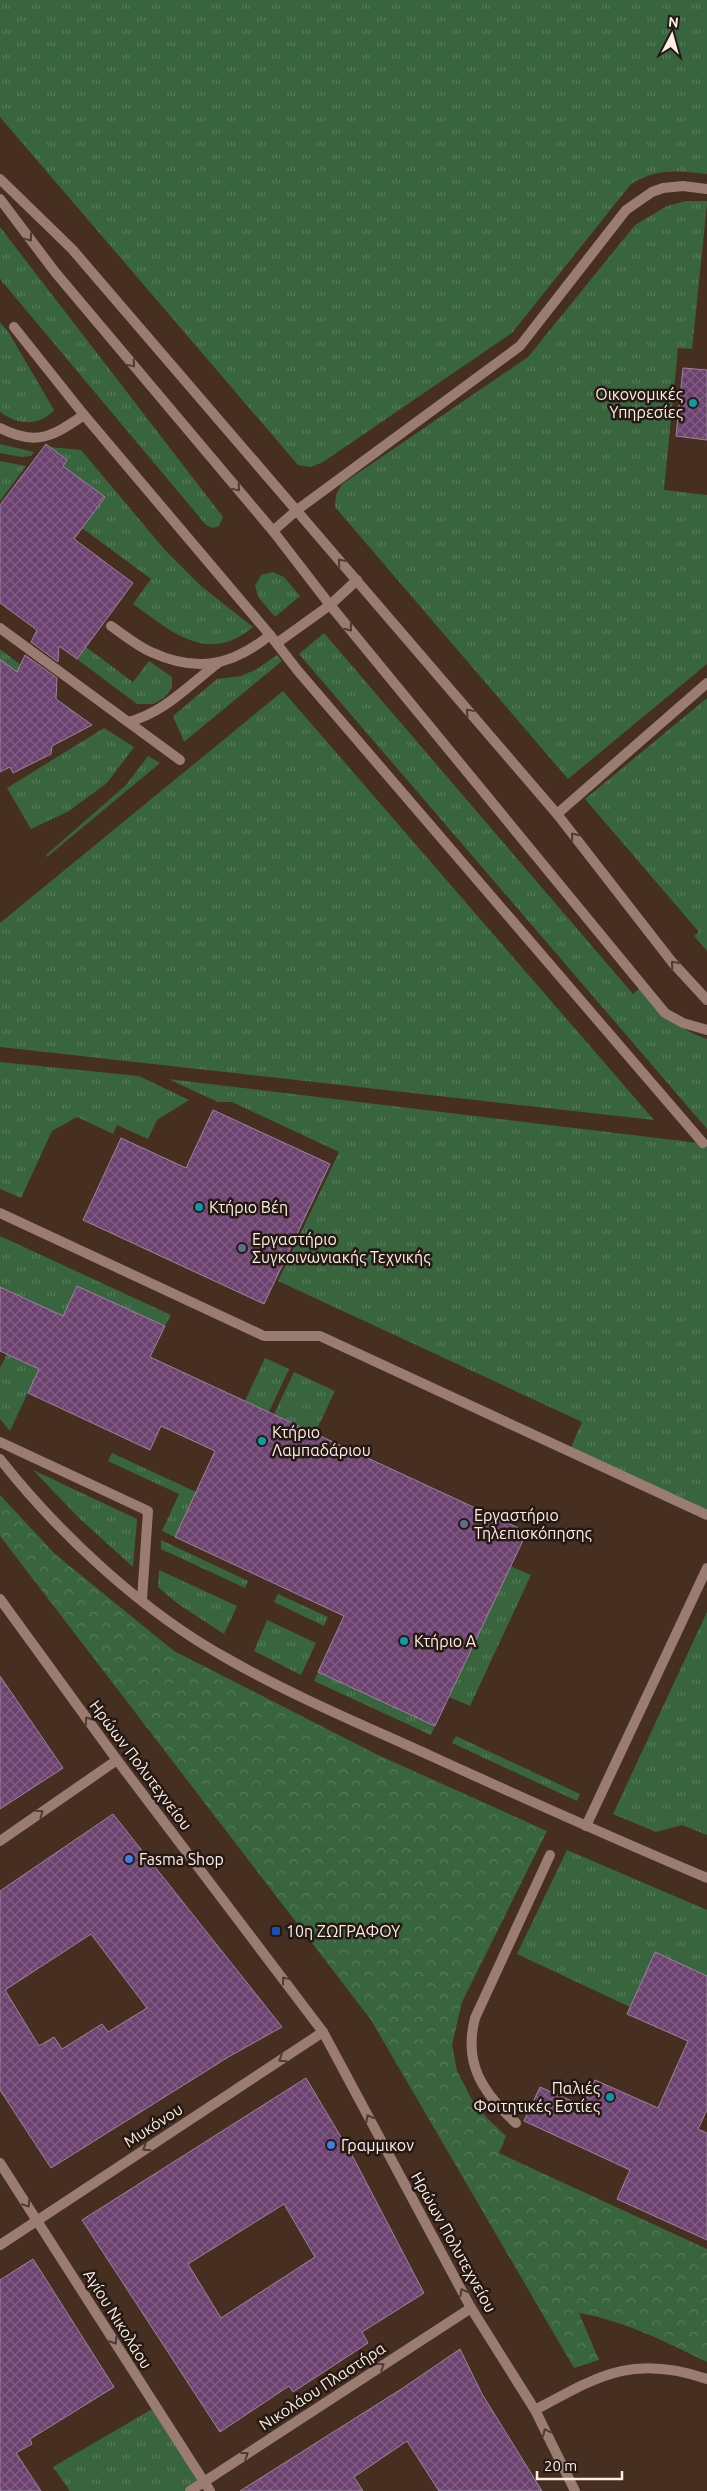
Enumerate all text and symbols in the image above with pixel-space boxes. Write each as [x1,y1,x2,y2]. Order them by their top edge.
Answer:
north arrow [647,10,697,60]
text: N [667,14,679,31]
one-way arrow [23,232,32,242]
one-way arrow [126,358,135,367]
place label: Οικονομικές Υπηρεσίες [595,385,683,422]
marker: Οικονομικές Υπηρεσίες [687,397,699,409]
one-way arrow [231,482,239,491]
one-way arrow [338,558,347,567]
one-way arrow [344,622,352,631]
one-way arrow [466,708,475,717]
one-way arrow [571,832,580,842]
one-way arrow [671,961,680,970]
place label: Κτήριο Βέη [209,1198,288,1216]
marker: Κτήριο Βέη [193,1201,205,1213]
place label: Εργαστήριο Συγκοινωνιακής Τεχνικής [252,1230,431,1267]
marker: Εργαστήριο Συγκοινωνιακής Τεχνικής [236,1242,248,1254]
place label: Κτήριο Λαμπαδάριου [272,1423,371,1459]
marker: Κτήριο Λαμπαδάριου [256,1435,268,1447]
place label: Εργαστήριο Τηλεπισκόπησης [474,1506,592,1543]
marker: Εργαστήριο Τηλεπισκόπησης [458,1518,470,1530]
place label: Κτήριο Α [414,1632,477,1650]
marker: Κτήριο Α [398,1635,410,1647]
street label: Ηρώων Πολυτεχνείου [86,1697,196,1833]
one-way arrow [85,1717,94,1726]
one-way arrow [34,1810,44,1819]
place label: Fasma Shop [139,1850,224,1868]
marker: Fasma Shop [123,1853,135,1865]
place label: 10η ΖΩΓΡΑΦΟΥ [286,1922,401,1940]
marker: 10η ΖΩΓΡΑΦΟΥ [270,1925,282,1937]
one-way arrow [282,1977,290,1986]
one-way arrow [278,2052,287,2062]
place label: Παλιές Φοιτητικές Εστίες [473,2079,600,2116]
marker: Παλιές Φοιτητικές Εστίες [604,2091,616,2103]
street label: Μυκόνου [120,2099,186,2151]
one-way arrow [365,2114,375,2123]
place label: Γραμμικον [341,2136,414,2154]
marker: Γραμμικον [325,2139,337,2151]
one-way arrow [142,2141,151,2151]
street label: Ηρώων Πολυτεχνείου [408,2169,500,2315]
one-way arrow [20,2199,30,2208]
street label: Αγίου Νικολάου [80,2266,156,2372]
one-way arrow [459,2288,469,2297]
one-way arrow [108,2335,117,2344]
street label: Νικολάου Πλαστήρα [255,2338,389,2434]
one-way arrow [375,2363,384,2372]
one-way arrow [542,2428,552,2437]
scale bar [537,2448,622,2480]
one-way arrow [239,2452,248,2461]
text: 20 m [544,2457,577,2474]

